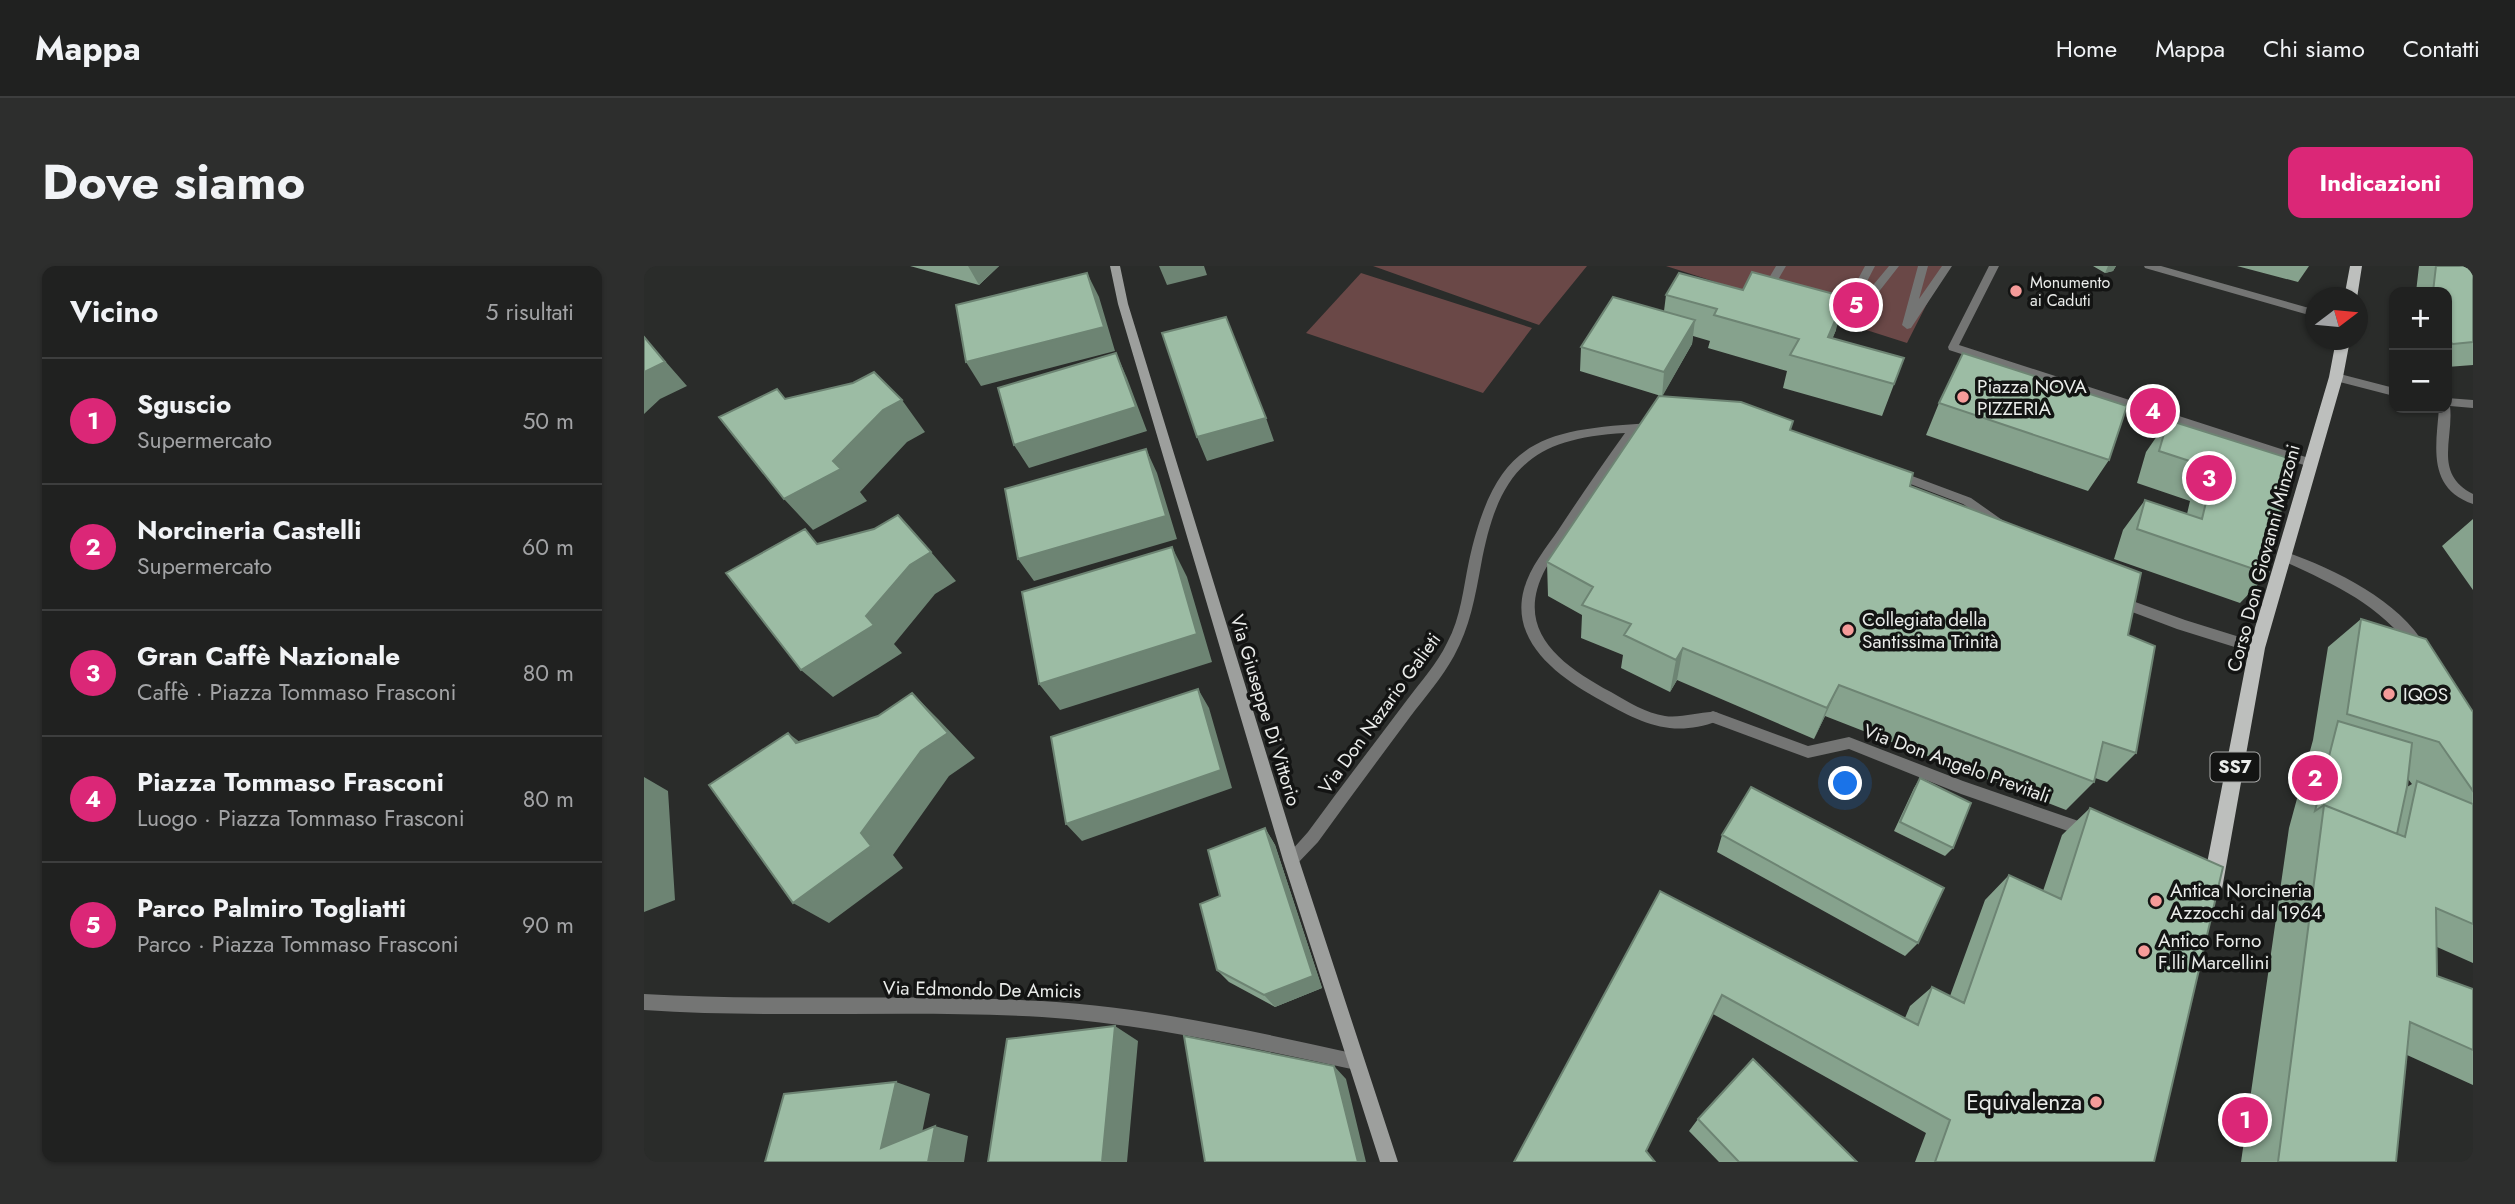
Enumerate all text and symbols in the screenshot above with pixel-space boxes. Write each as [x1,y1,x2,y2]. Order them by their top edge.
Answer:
text: Mappa [35,25,141,72]
text: Home [2056,31,2117,66]
text: Mappa [2155,31,2225,66]
text: Chi siamo [2263,31,2365,66]
text: Contatti [2403,31,2480,66]
text: Dove siamo [42,147,305,217]
button: Indicazioni [2288,147,2473,218]
place label: Monumento ai Caduti [2030,271,2110,312]
pin: 5 [1833,279,1879,331]
marker: Monumento ai Caduti [2008,283,2024,299]
north arrow [2305,287,2368,350]
map controls [2389,287,2452,413]
button: + [2389,287,2452,350]
text: Vicino [70,290,158,333]
text: 5 risultati [486,295,574,329]
button: − [2389,350,2452,413]
place label: Piazza NOVA PIZZERIA [1977,373,2087,422]
text: Sguscio [137,385,231,423]
pin: 4 [2130,385,2176,437]
marker: Piazza NOVA PIZZERIA [1955,389,1971,405]
text: 1 [87,404,99,438]
text: 50 m [522,404,574,438]
text: Supermercato [137,423,272,457]
street label: Corso Don Giovanni Minzoni [2220,441,2307,675]
pin: 3 [2186,452,2232,504]
text: Norcineria Castelli [137,511,361,549]
text: 2 [85,530,101,564]
text: 60 m [522,530,574,564]
text: Supermercato [137,549,272,583]
place label: Collegiata della Santissima Trinità [1862,606,1998,655]
street label: Via Giuseppe Di Vittorio [1224,611,1308,809]
marker: Collegiata della Santissima Trinità [1840,622,1856,638]
street label: Via Don Nazario Galieti [1312,627,1447,799]
text: Gran Caffè Nazionale [137,637,400,675]
text: 3 [86,656,100,690]
text: 80 m [523,656,574,690]
text: Caffè · Piazza Tommaso Frasconi [137,675,456,709]
place label: IQOS [2403,681,2448,708]
marker: IQOS [2381,686,2397,702]
street label: Via Don Angelo Previtali [1860,717,2054,810]
road number: SS7 [2210,752,2260,782]
pin: 2 [2292,752,2338,804]
text: Piazza Tommaso Frasconi [137,763,444,801]
your location [1828,766,1862,800]
text: 4 [85,782,101,816]
text: 80 m [523,782,574,816]
text: Luogo · Piazza Tommaso Frasconi [137,801,465,835]
place label: Antica Norcineria Azzocchi dal 1964 [2170,877,2322,926]
text: Parco Palmiro Togliatti [137,889,406,927]
marker: Antica Norcineria Azzocchi dal 1964 [2148,893,2164,909]
text: 5 [86,908,100,942]
text: 90 m [522,908,574,942]
text: Parco · Piazza Tommaso Frasconi [137,927,459,961]
place label: Antico Forno F.lli Marcellini [2158,927,2269,976]
marker: Antico Forno F.lli Marcellini [2136,943,2152,959]
street label: Via Edmondo De Amicis [883,974,1082,1005]
place label: Equivalenza [1966,1085,2082,1119]
marker: Equivalenza [2088,1094,2104,1110]
pin: 1 [2222,1094,2268,1146]

